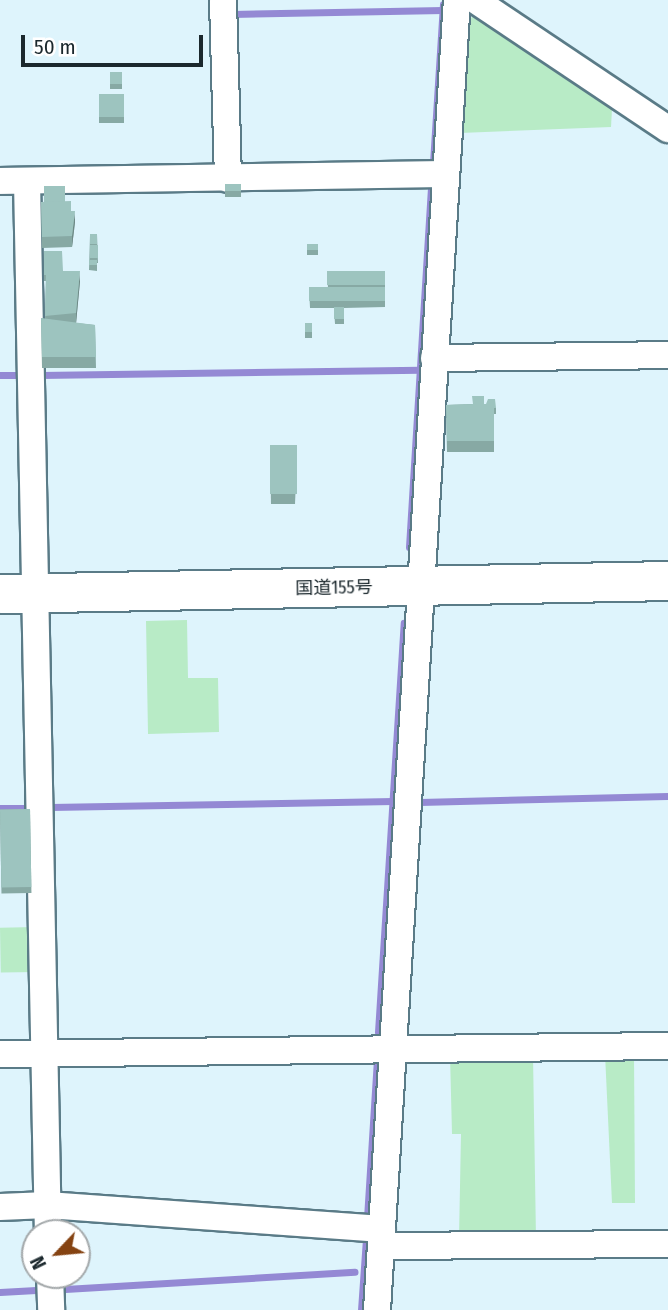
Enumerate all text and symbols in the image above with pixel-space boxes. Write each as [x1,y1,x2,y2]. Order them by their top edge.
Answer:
scale bar [24,21,206,65]
text: 50 m [34,34,76,60]
street label: 国道155号 [295,577,373,599]
north arrow [21,1219,91,1289]
text: N [26,1252,51,1273]

